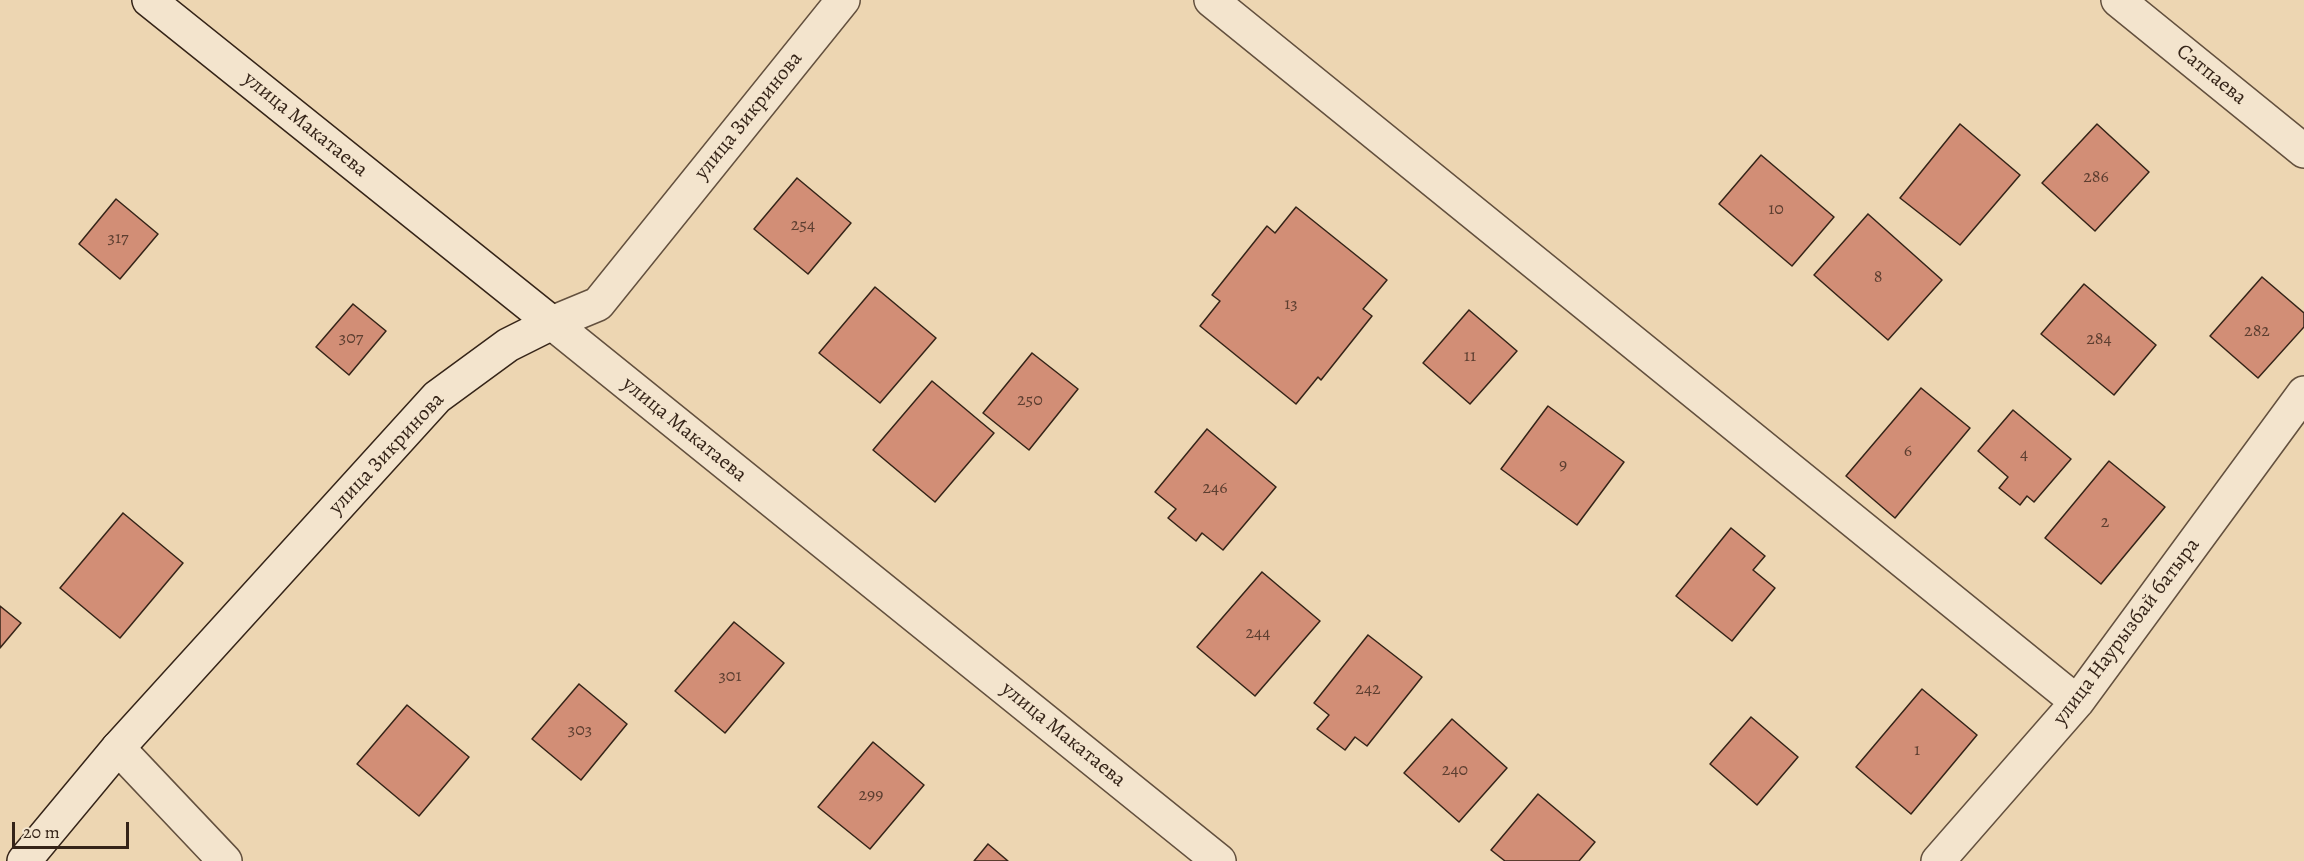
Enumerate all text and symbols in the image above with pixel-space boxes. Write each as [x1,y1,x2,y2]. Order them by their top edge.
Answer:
street label: Сатпаева [2171,39,2251,111]
street label: улица Зикринова [690,47,808,185]
street label: улица Макатаева [237,67,373,183]
house number: 286 [2083,167,2109,189]
house number: 10 [1768,199,1784,221]
house number: 254 [791,215,815,237]
house number: 317 [107,228,129,250]
house number: 8 [1874,267,1882,289]
house number: 13 [1284,294,1298,316]
house number: 282 [2244,321,2270,343]
house number: 307 [339,328,363,350]
house number: 284 [2086,329,2112,351]
house number: 11 [1464,346,1476,368]
street label: улица Макатаева [616,372,752,488]
street label: улица Зикринова [324,388,450,520]
house number: 250 [1017,390,1043,412]
house number: 6 [1904,441,1912,463]
house number: 4 [2020,444,2028,466]
house number: 9 [1559,455,1567,477]
house number: 246 [1202,478,1228,500]
house number: 2 [2101,512,2109,534]
street label: улица Наурызбай батыра [2048,533,2206,731]
house number: 244 [1246,623,1270,645]
house number: 301 [718,666,742,688]
street label: улица Макатаева [995,677,1131,793]
house number: 242 [1355,679,1381,701]
house number: 303 [568,720,592,742]
house number: 1 [1914,740,1920,762]
house number: 240 [1442,760,1468,782]
house number: 299 [859,785,883,807]
scale bar [15,810,132,848]
text: 20 m [23,820,60,844]

